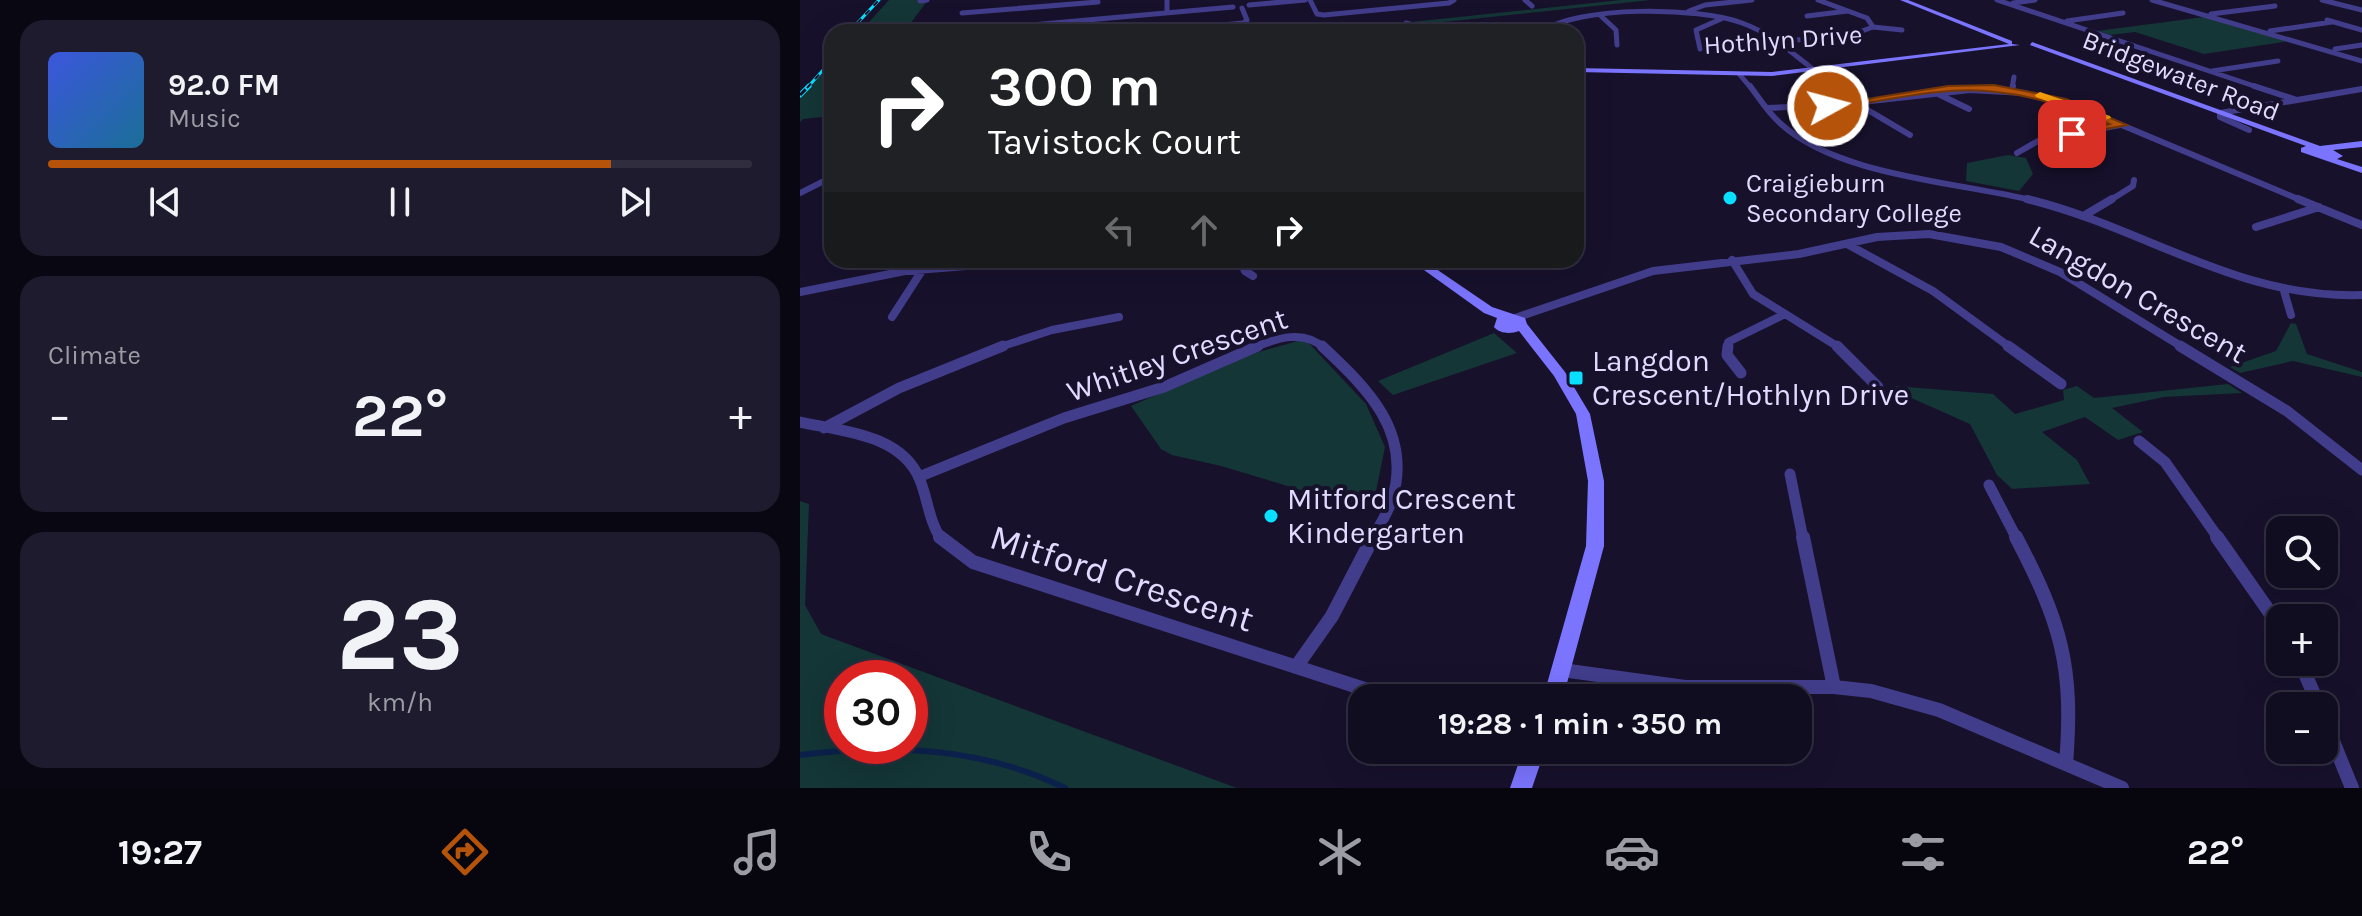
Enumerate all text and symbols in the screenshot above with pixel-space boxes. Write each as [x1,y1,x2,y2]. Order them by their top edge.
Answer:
street label: Hothlyn Drive [1703,19,1863,61]
street label: Bridgewater Road [2078,24,2284,128]
text: 300 m [988,54,1161,119]
icon: right [856,56,960,160]
position arrow [1786,64,1870,148]
text: 92.0 FM [168,67,280,103]
pin [2038,100,2106,168]
text: Music [168,103,241,134]
icon: arrive [2050,112,2094,156]
text: Tavistock Court [988,121,1241,163]
place label: Craigieburn Secondary College [1746,168,1962,229]
icon: previous [143,180,187,224]
icon: pause [378,180,422,224]
icon: next [613,180,657,224]
marker: Craigieburn Secondary College [1721,189,1739,207]
icon: left [1098,208,1142,252]
icon: ahead [1182,208,1226,252]
icon: right [1266,208,1310,252]
street label: Langdon Crescent [2023,217,2253,371]
street label: Whitley Crescent [1062,300,1292,410]
text: Climate [48,340,141,371]
place label: Langdon Crescent/Hothlyn Drive [1592,343,1909,413]
marker: Langdon Crescent/Hothlyn Drive [1567,369,1585,387]
text: 22° [352,381,448,451]
text: − [48,390,71,441]
text: + [729,390,752,441]
place label: Mitford Crescent Kindergarten [1287,481,1516,551]
marker: Mitford Crescent Kindergarten [1262,507,1280,525]
street label: Mitford Crescent [985,516,1259,640]
map controls [2266,516,2338,764]
button: search [2266,516,2338,588]
text: 23 [336,574,464,695]
button: + [2266,604,2338,676]
speed limit sign: 30 [824,660,928,764]
text: km/h [367,687,433,718]
button: − [2266,692,2338,764]
text: 19:28 · 1 min · 350 m [1438,706,1722,742]
icon: directions [437,824,493,880]
icon: music [729,824,785,880]
icon: phone [1021,824,1077,880]
icon: climate [1312,824,1368,880]
icon: car [1604,824,1660,880]
icon: filters [1895,824,1951,880]
text: 19:27 [118,831,202,873]
text: 22° [2187,831,2244,873]

